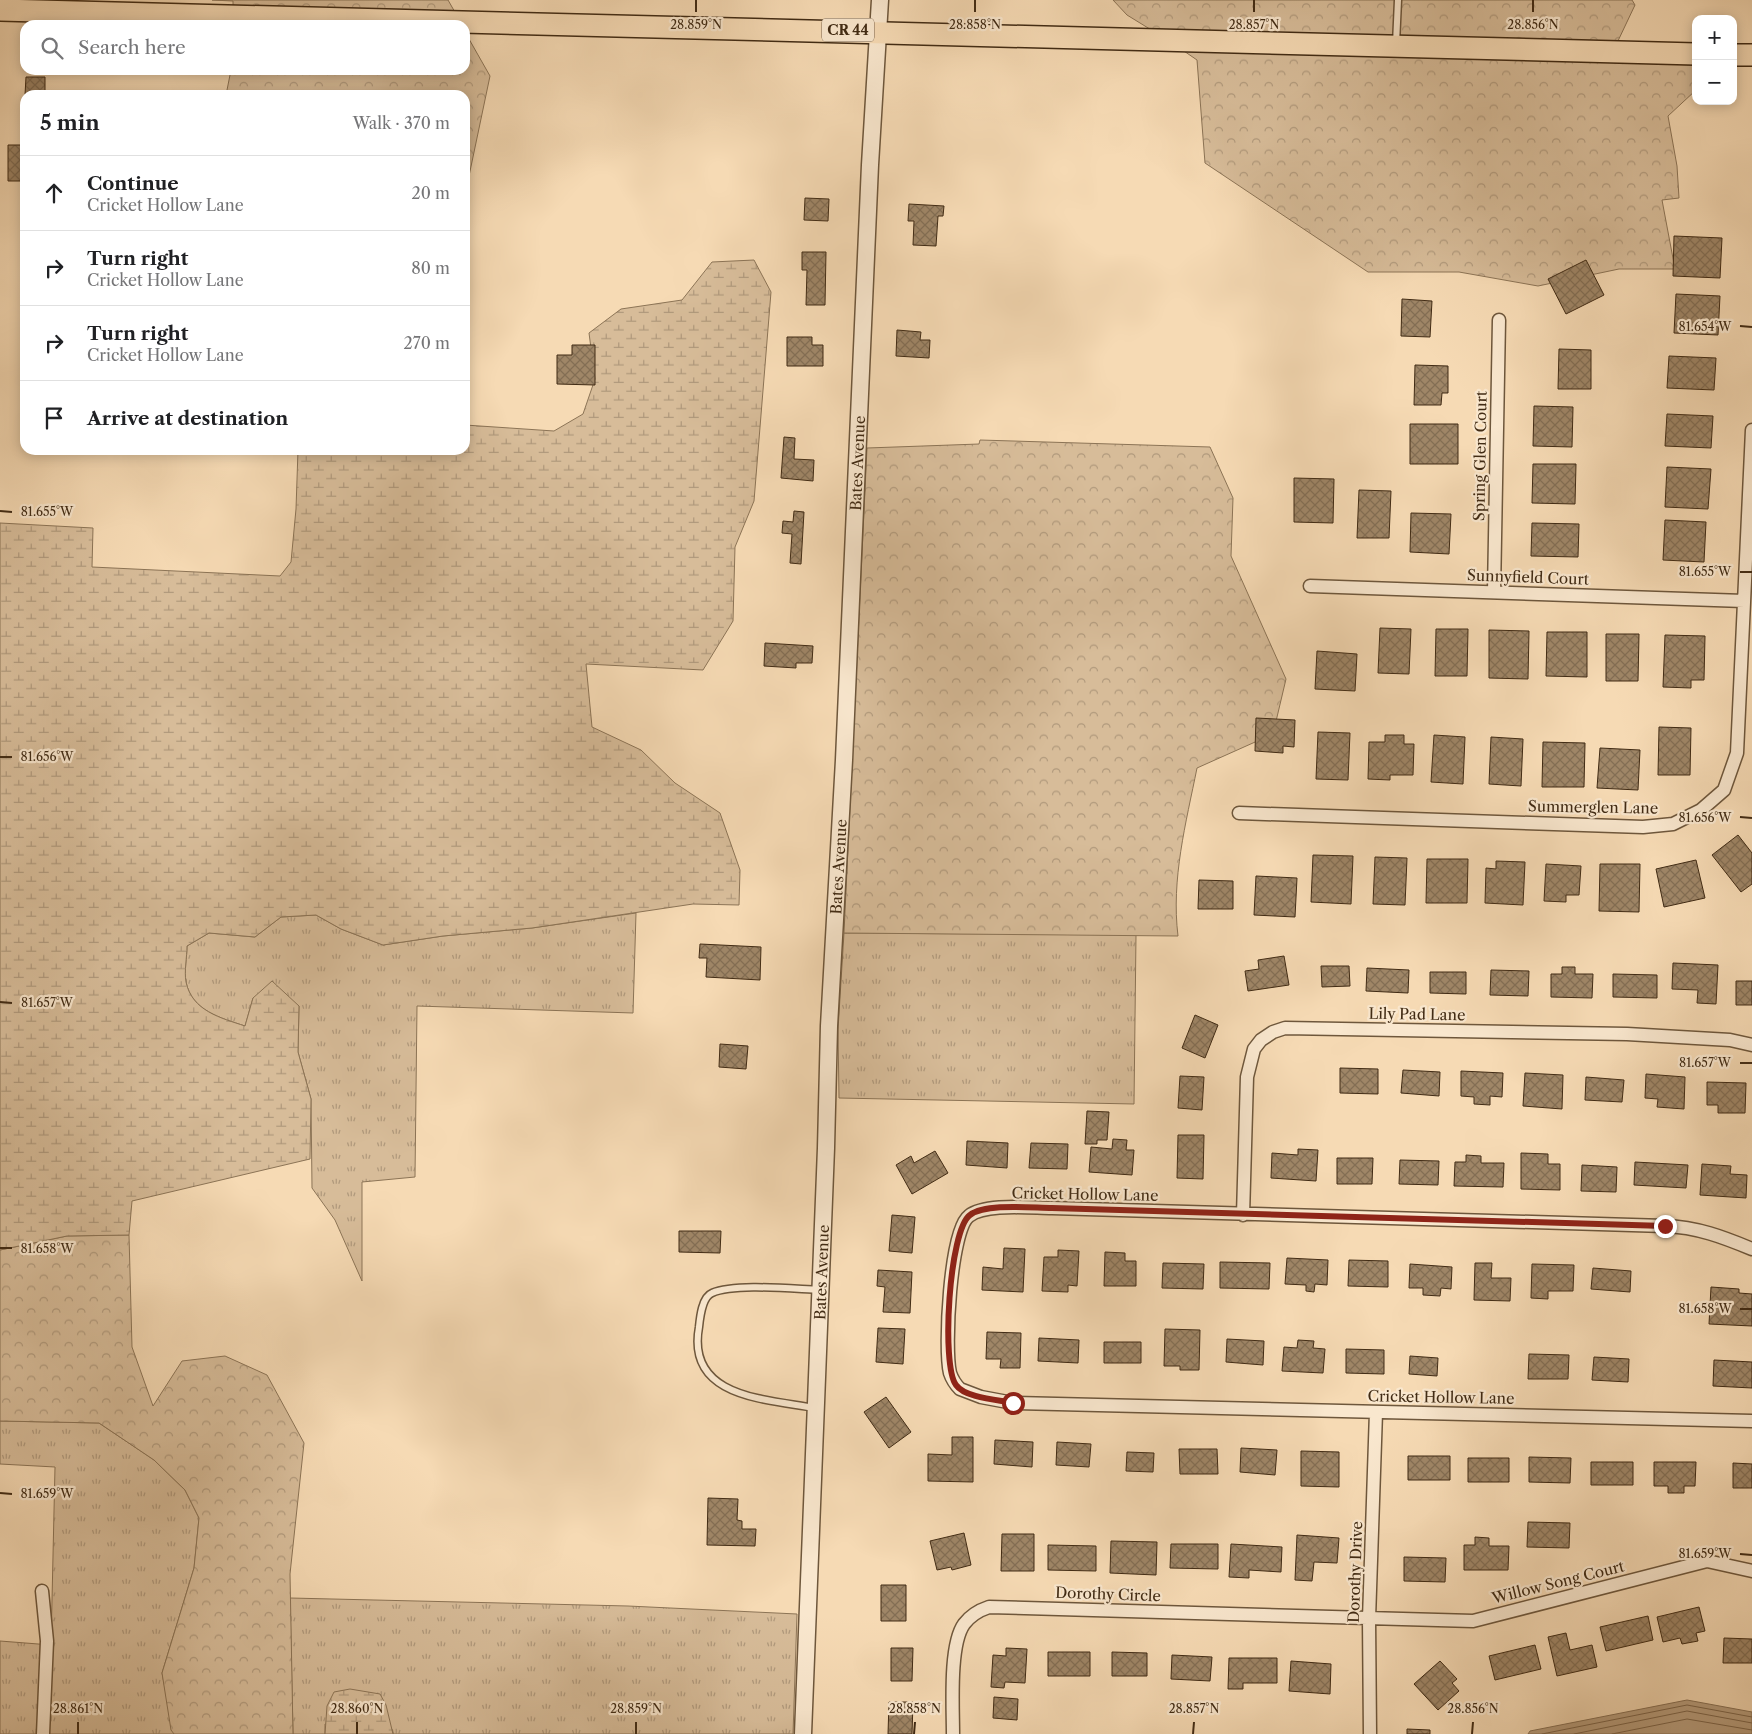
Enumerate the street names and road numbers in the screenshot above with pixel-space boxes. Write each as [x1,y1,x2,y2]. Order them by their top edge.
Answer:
road number: CR 44 [822,18,874,42]
street label: Spring Glen Court [1469,390,1491,521]
street label: Bates Avenue [845,415,869,511]
street label: Sunnyfield Court [1467,565,1590,589]
street label: Summerglen Lane [1528,796,1658,818]
street label: Bates Avenue [826,819,850,915]
street label: Lily Pad Lane [1368,1004,1466,1024]
street label: Cricket Hollow Lane [1011,1183,1159,1205]
street label: Bates Avenue [810,1224,832,1320]
street label: Cricket Hollow Lane [1367,1386,1515,1408]
street label: Dorothy Drive [1344,1521,1366,1623]
street label: Willow Song Court [1489,1556,1627,1608]
street label: Dorothy Circle [1055,1583,1161,1605]

